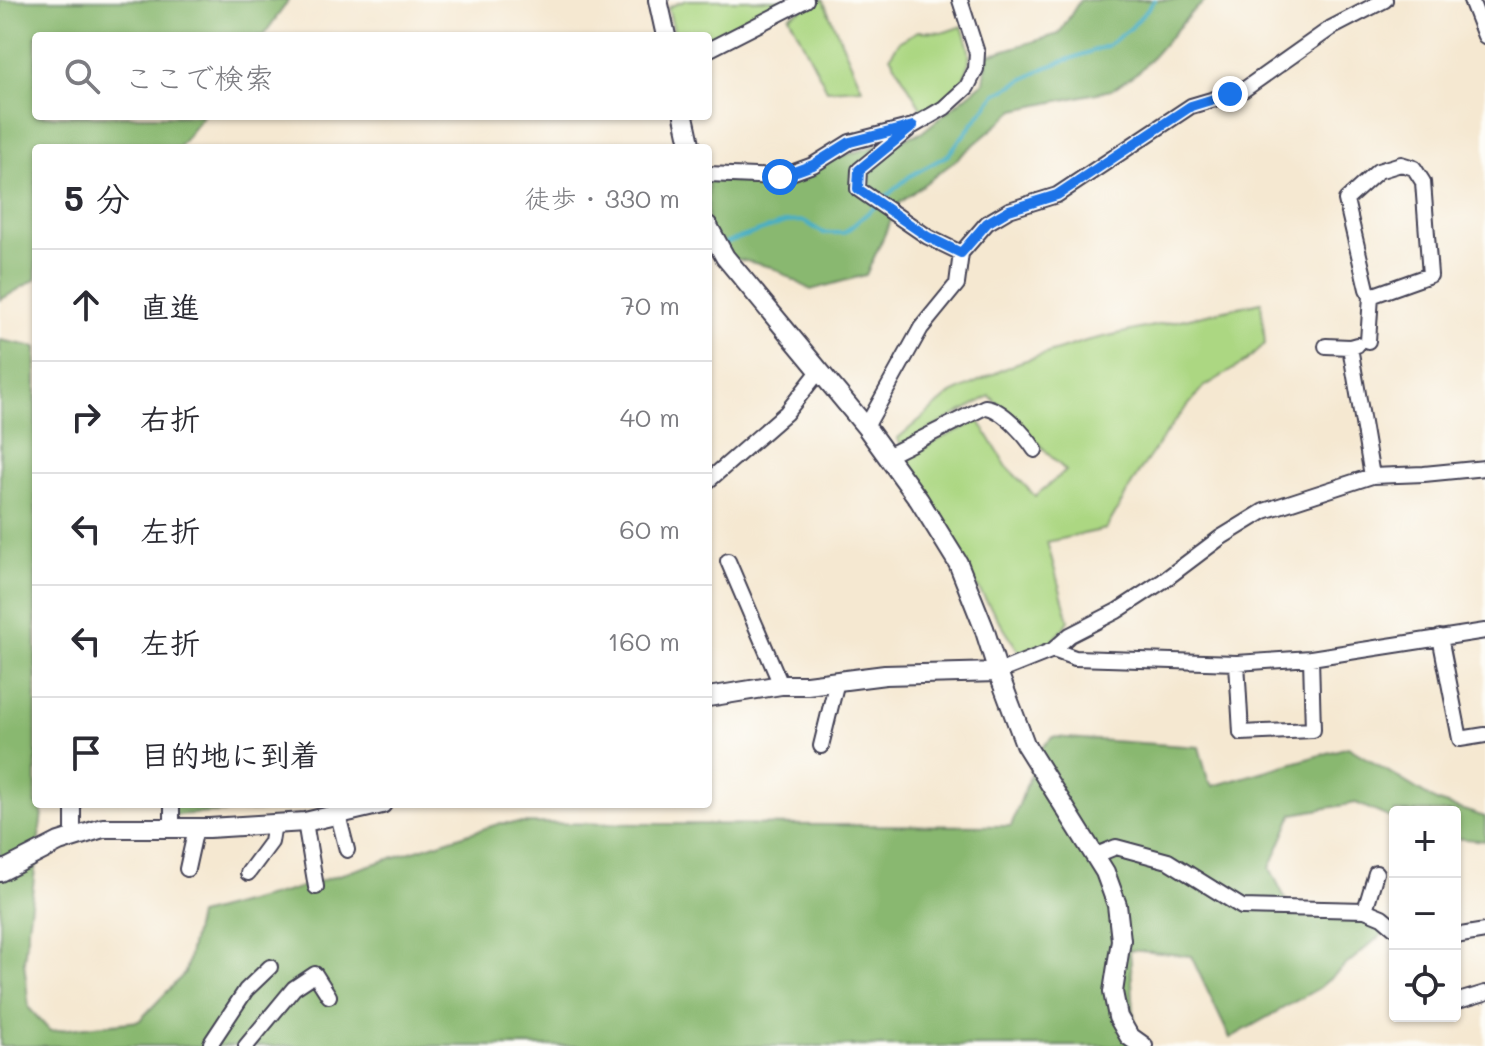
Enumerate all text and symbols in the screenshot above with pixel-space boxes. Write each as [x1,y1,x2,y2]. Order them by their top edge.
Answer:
search box [32,32,712,120]
icon: search [60,54,104,98]
text: ここで検索 [124,57,274,97]
route end [1212,76,1248,112]
route start [762,159,798,195]
text: 5 分 [64,175,130,220]
text: 徒歩 · 330 m [524,181,680,215]
icon: ahead [64,283,108,327]
text: 直進 [140,286,200,326]
text: 70 m [620,288,680,322]
icon: right [64,395,108,439]
text: 右折 [140,398,200,438]
text: 40 m [620,400,680,434]
icon: left [64,507,108,551]
text: 左折 [140,510,200,550]
text: 60 m [619,512,680,546]
icon: left [64,619,108,663]
text: 左折 [140,622,200,662]
text: 160 m [608,624,680,658]
icon: arrive [64,731,108,775]
text: 目的地に到着 [140,734,320,774]
map controls [1389,806,1461,1022]
button: + [1389,806,1461,878]
button: − [1389,878,1461,950]
button: locate [1389,950,1461,1022]

